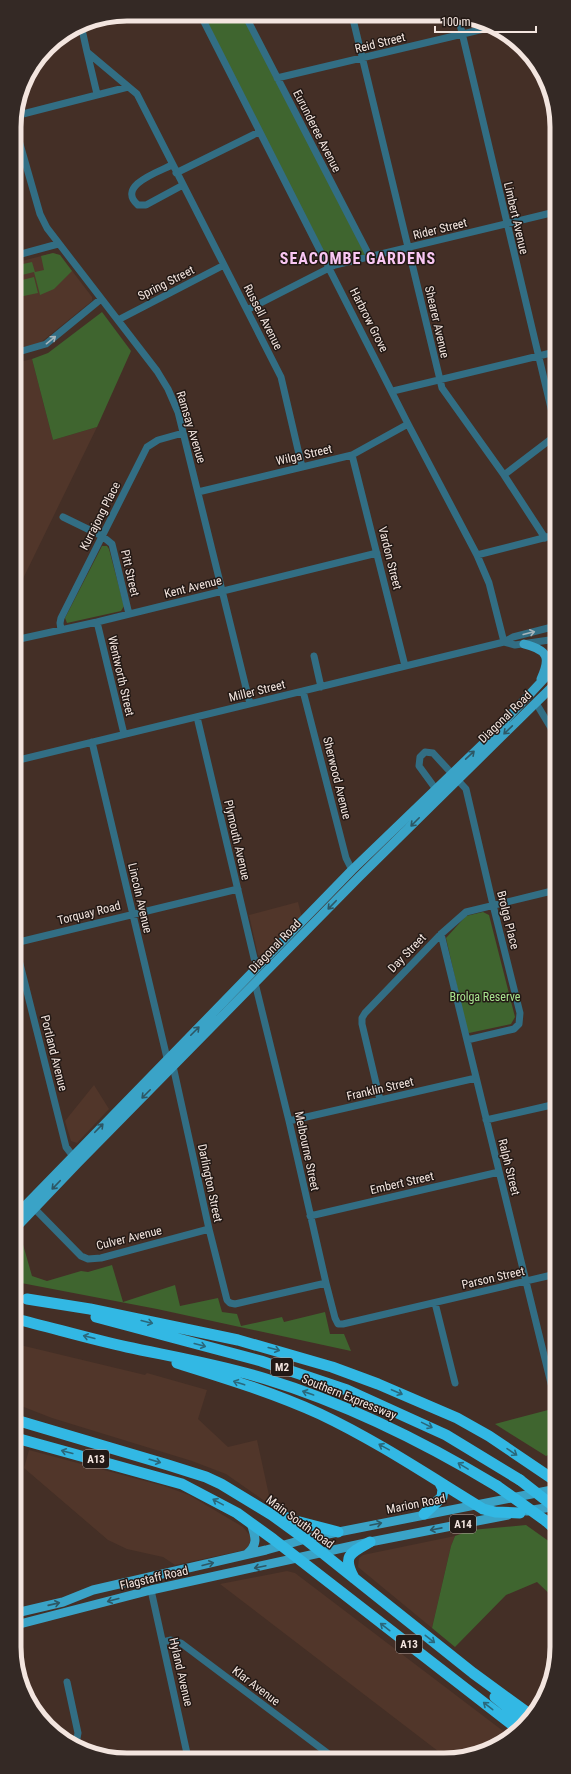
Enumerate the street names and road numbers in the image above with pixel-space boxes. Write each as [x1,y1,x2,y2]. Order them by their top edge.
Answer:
street label: Reid Street [353,30,407,56]
street label: Eurunderee Avenue [290,87,344,175]
street label: Limbert Avenue [501,180,531,256]
street label: Rider Street [412,215,469,242]
street label: Spring Street [136,263,197,303]
street label: Russell Avenue [241,282,286,352]
street label: Shearer Avenue [422,285,452,360]
street label: Harbrow Grove [347,286,391,355]
street label: Ramsay Avenue [173,389,209,465]
street label: Wilga Street [275,442,334,468]
street label: Kurrajong Place [77,479,123,552]
street label: Vardon Street [375,525,405,591]
street label: Pitt Street [118,548,142,598]
street label: Kent Avenue [163,573,224,601]
street label: Wentworth Street [105,635,137,718]
street label: Miller Street [227,677,287,705]
street label: Diagonal Road [476,688,535,746]
street label: Sherwood Avenue [320,735,354,821]
street label: Plymouth Avenue [221,799,253,882]
street label: Lincoln Avenue [125,861,155,935]
street label: Brolga Place [494,889,522,951]
street label: Torquay Road [56,898,122,928]
street label: Diagonal Road [246,916,304,975]
street label: Day Street [385,930,429,975]
street label: Portland Avenue [38,1014,70,1093]
street label: Franklin Street [345,1074,415,1103]
street label: Melbourne Street [292,1110,322,1193]
street label: Ralph Street [495,1137,523,1197]
street label: Darlington Street [195,1143,225,1224]
street label: Embert Street [369,1169,436,1197]
street label: Culver Avenue [95,1223,164,1253]
street label: Parson Street [460,1264,526,1292]
road number: M2 [271,1358,293,1376]
street label: Southern Expressway [300,1372,398,1422]
road number: A13 [83,1450,109,1468]
street label: Marion Road [385,1491,447,1517]
street label: Main South Road [263,1493,337,1551]
road number: A14 [450,1515,476,1533]
street label: Flagstaff Road [119,1563,189,1593]
road number: A13 [396,1635,422,1653]
street label: Hyland Avenue [166,1636,196,1708]
street label: Klar Avenue [229,1664,283,1709]

